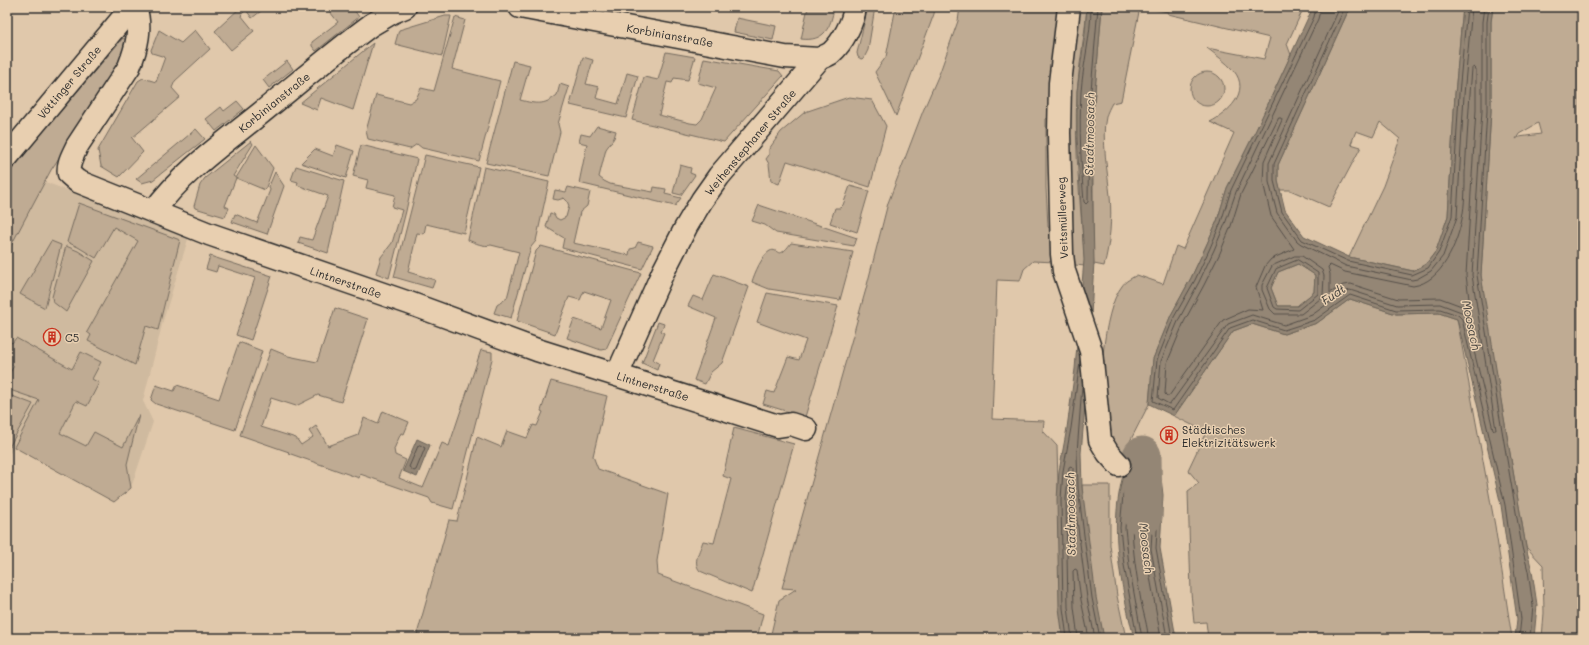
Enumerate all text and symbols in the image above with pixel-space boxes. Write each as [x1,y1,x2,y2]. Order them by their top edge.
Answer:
street label: Korbinianstraße [625,20,715,50]
street label: Vöttinger Straße [34,42,104,122]
street label: Korbinianstraße [235,68,313,135]
street label: Weihenstephaner Straße [701,85,799,198]
water label: Stadtmoosach [1080,92,1098,176]
street label: Veitsmüllerweg [1053,177,1071,259]
street label: Lintnerstraße [308,263,384,301]
water label: Fudt [1318,280,1348,308]
water label: Moosach [1459,298,1485,352]
building icon: C5 [42,327,62,347]
place label: C5 [65,330,79,345]
street label: Lintnerstraße [615,368,691,404]
place label: Städtisches Elektrizitätswerk [1182,422,1276,450]
building icon: Städtisches Elektrizitätswerk [1159,425,1179,445]
water label: Stadtmoosach [1061,472,1079,556]
water label: Moosach [1136,522,1158,574]

